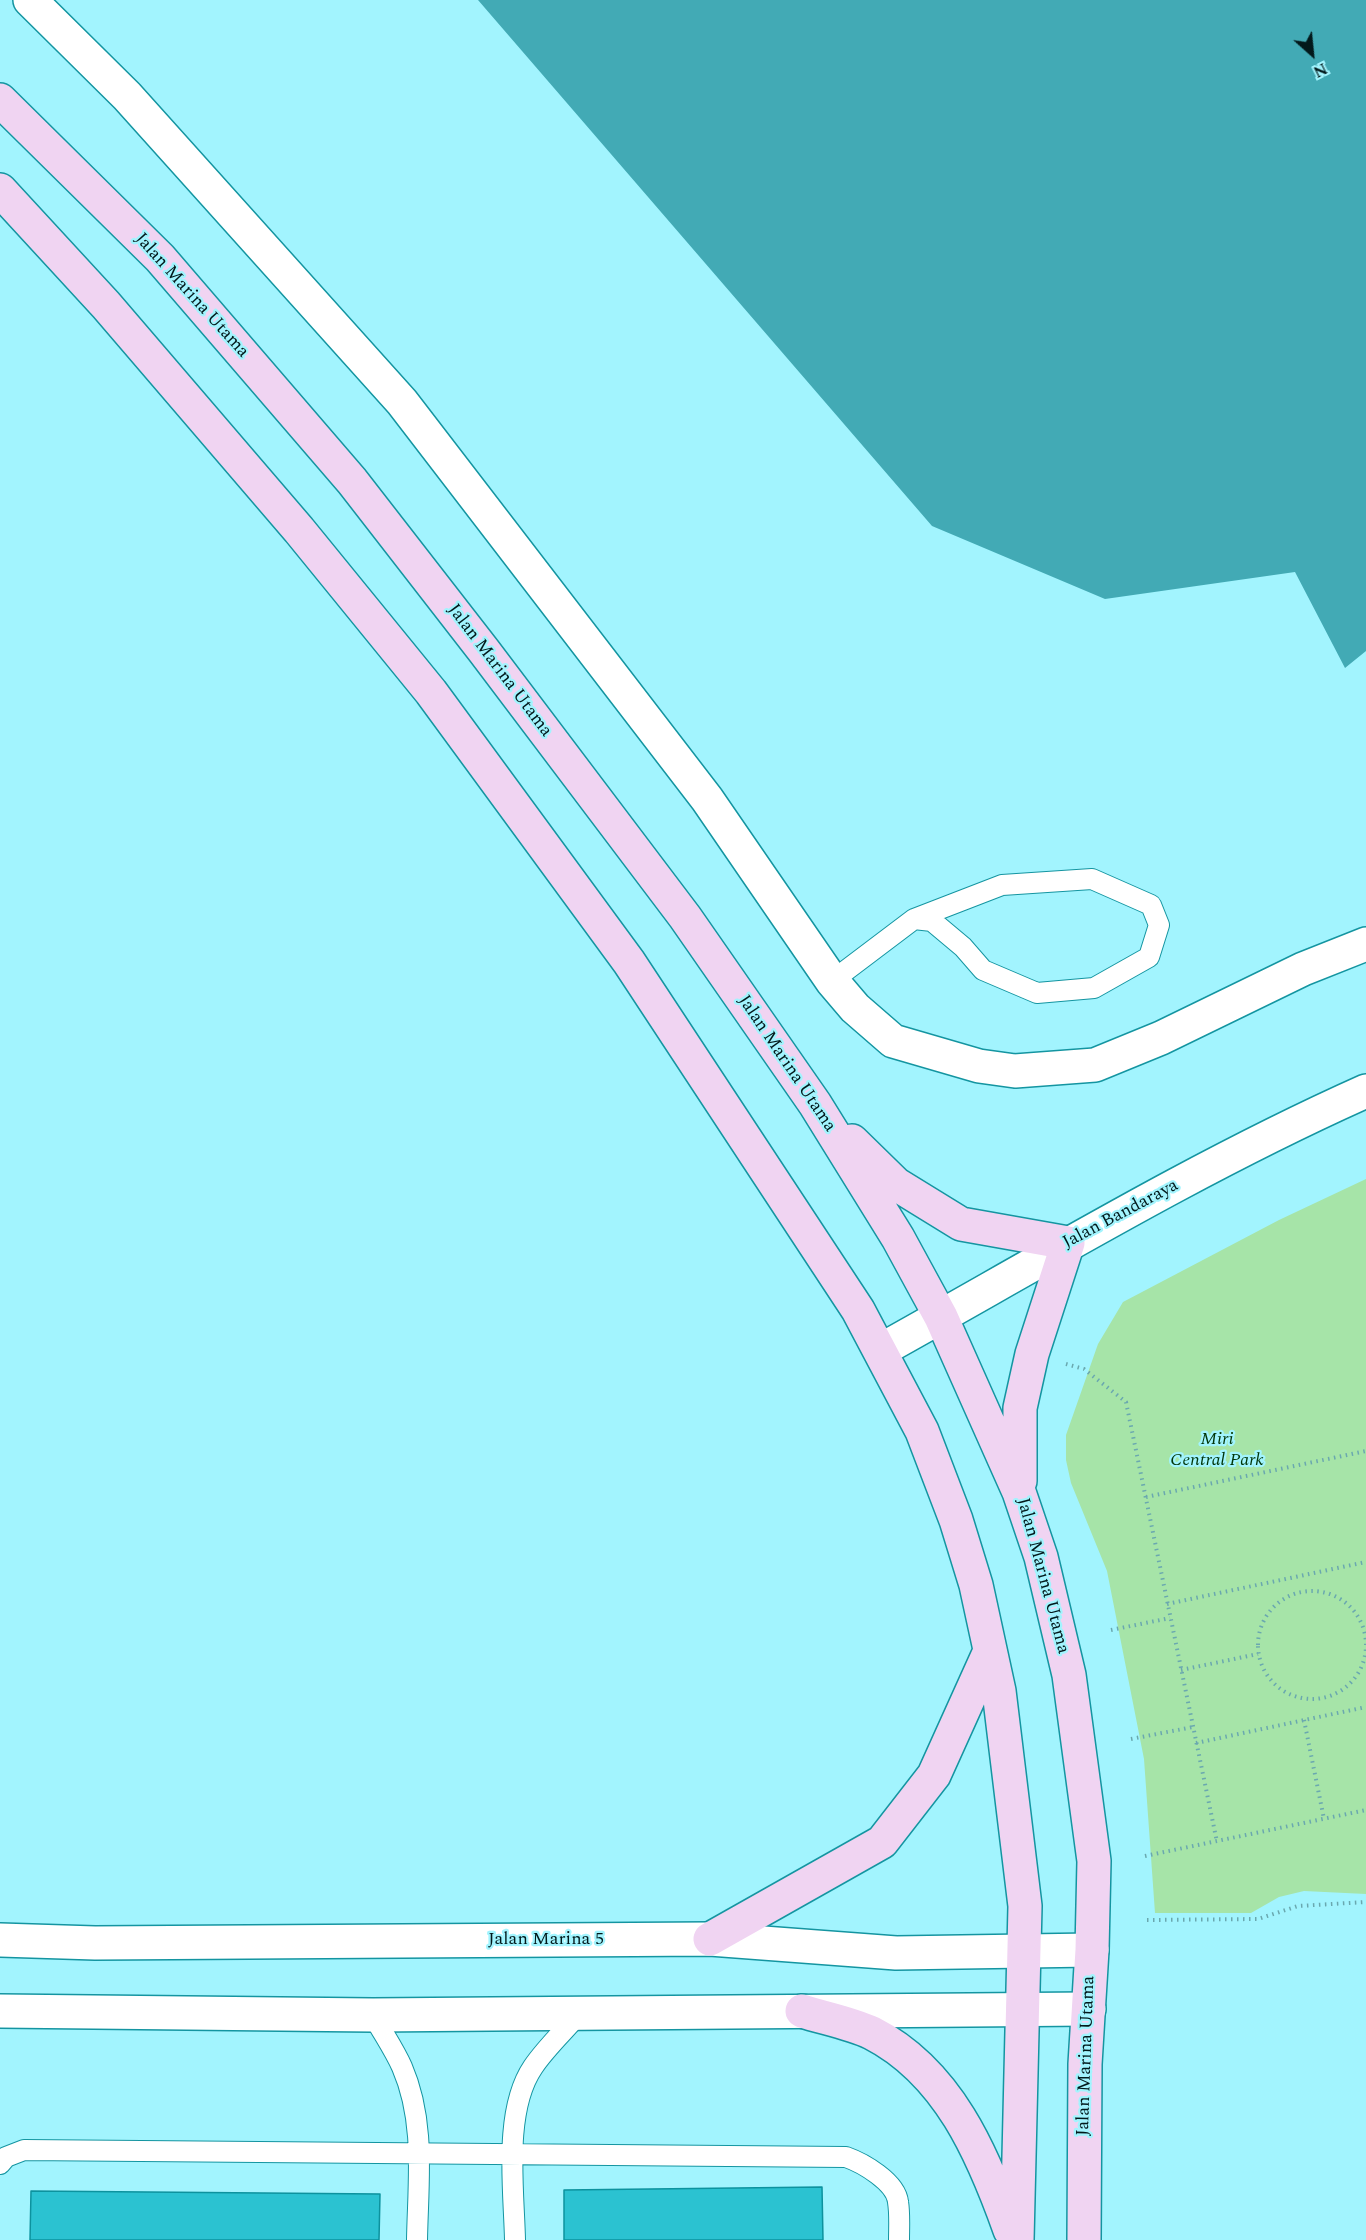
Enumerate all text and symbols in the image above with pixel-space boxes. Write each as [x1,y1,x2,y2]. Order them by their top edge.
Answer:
north arrow [1282,24,1342,84]
text: N [1309,56,1331,84]
street label: Jalan Marina Utama [129,229,253,363]
street label: Jalan Marina Utama [442,600,556,742]
street label: Jalan Marina Utama [732,991,840,1137]
street label: Jalan Bandaraya [1060,1175,1182,1255]
park label: Miri Central Park [1170,1429,1264,1472]
street label: Jalan Marina Utama [1011,1496,1073,1656]
street label: Jalan Marina 5 [488,1929,604,1951]
street label: Jalan Marina Utama [1073,1975,1101,2137]

